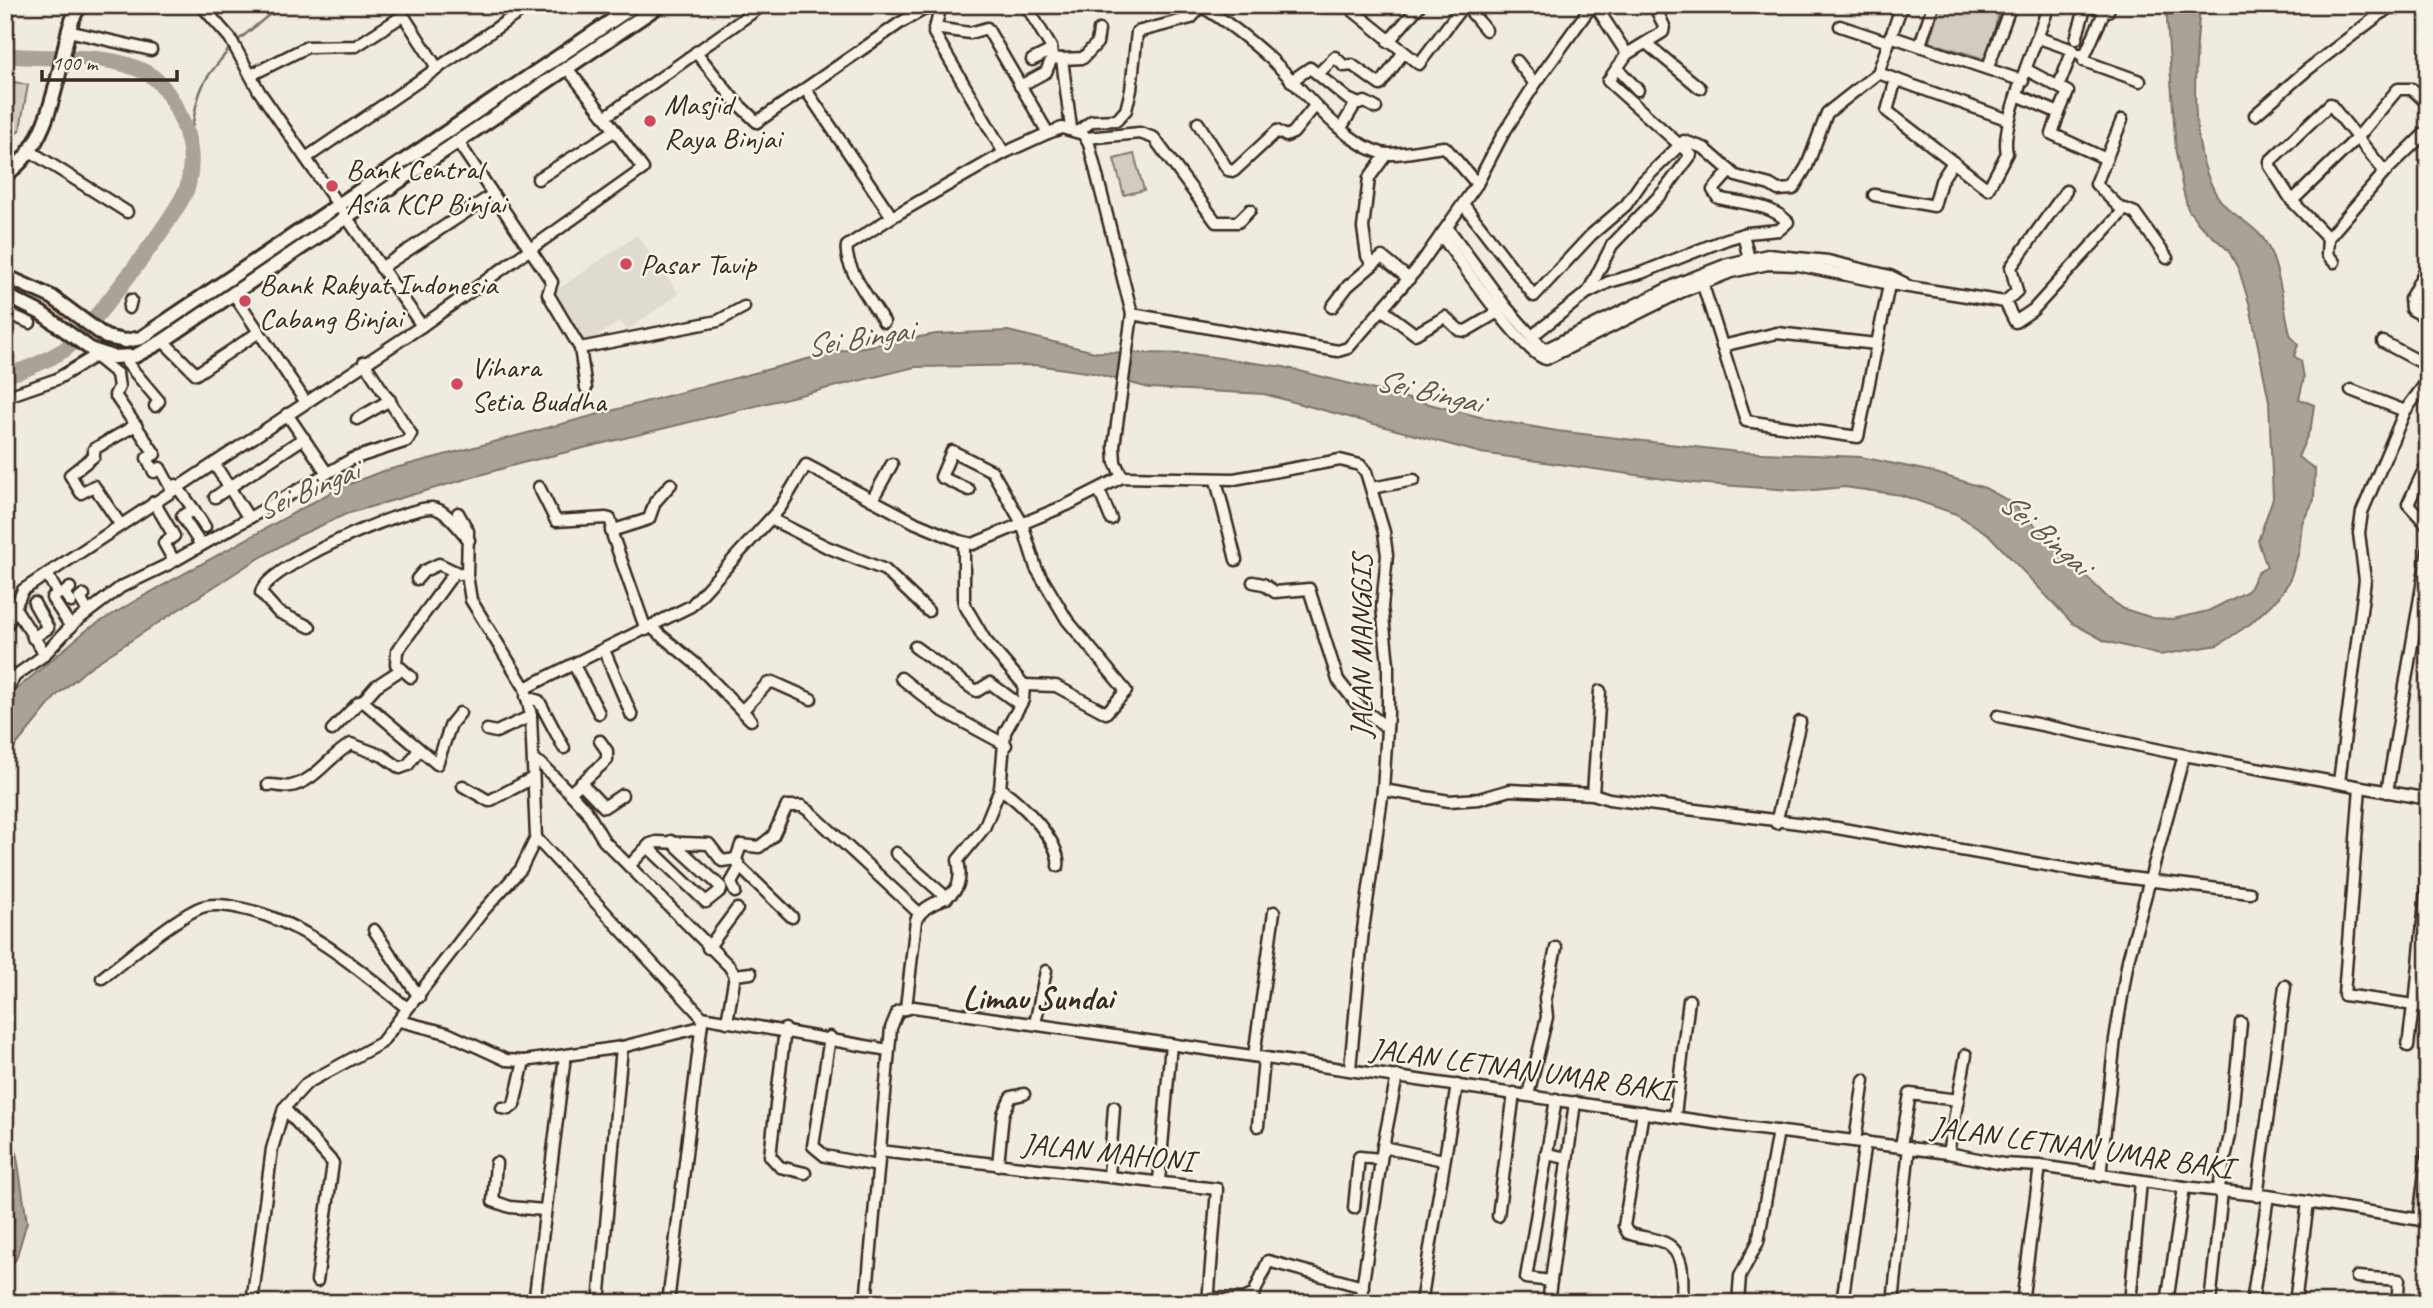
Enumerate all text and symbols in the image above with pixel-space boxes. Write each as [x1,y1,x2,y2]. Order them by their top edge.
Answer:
scale bar [42,38,177,82]
text: 100 m [52,50,99,76]
place label: Masjid Raya Binjai [664,85,785,157]
marker: Masjid Raya Binjai [642,113,658,129]
place label: Bank Central Asia KCP Binjai [346,150,509,222]
marker: Bank Central Asia KCP Binjai [324,178,340,194]
place label: Pasar Tavip [640,245,758,283]
marker: Pasar Tavip [618,256,634,272]
place label: Bank Rakyat Indonesia Cabang Binjai [259,265,499,337]
marker: Bank Rakyat Indonesia Cabang Binjai [237,293,253,309]
water label: Sei Bingai [803,308,923,367]
place label: Vihara Setia Buddha [471,348,608,420]
water label: Sei Bingai [1372,359,1494,425]
marker: Vihara Setia Buddha [449,376,465,392]
water label: Sei Bingai [250,447,372,530]
water label: Sei Bingai [1991,482,2105,589]
street label: JALAN MANGGIS [1342,551,1380,740]
district label: Limau Sundai [963,977,1118,1019]
street label: JALAN LETNAN UMAR BAKI [1366,1029,1680,1110]
street label: JALAN LETNAN UMAR BAKI [1927,1107,2241,1188]
street label: JALAN MAHONI [1019,1124,1201,1181]

